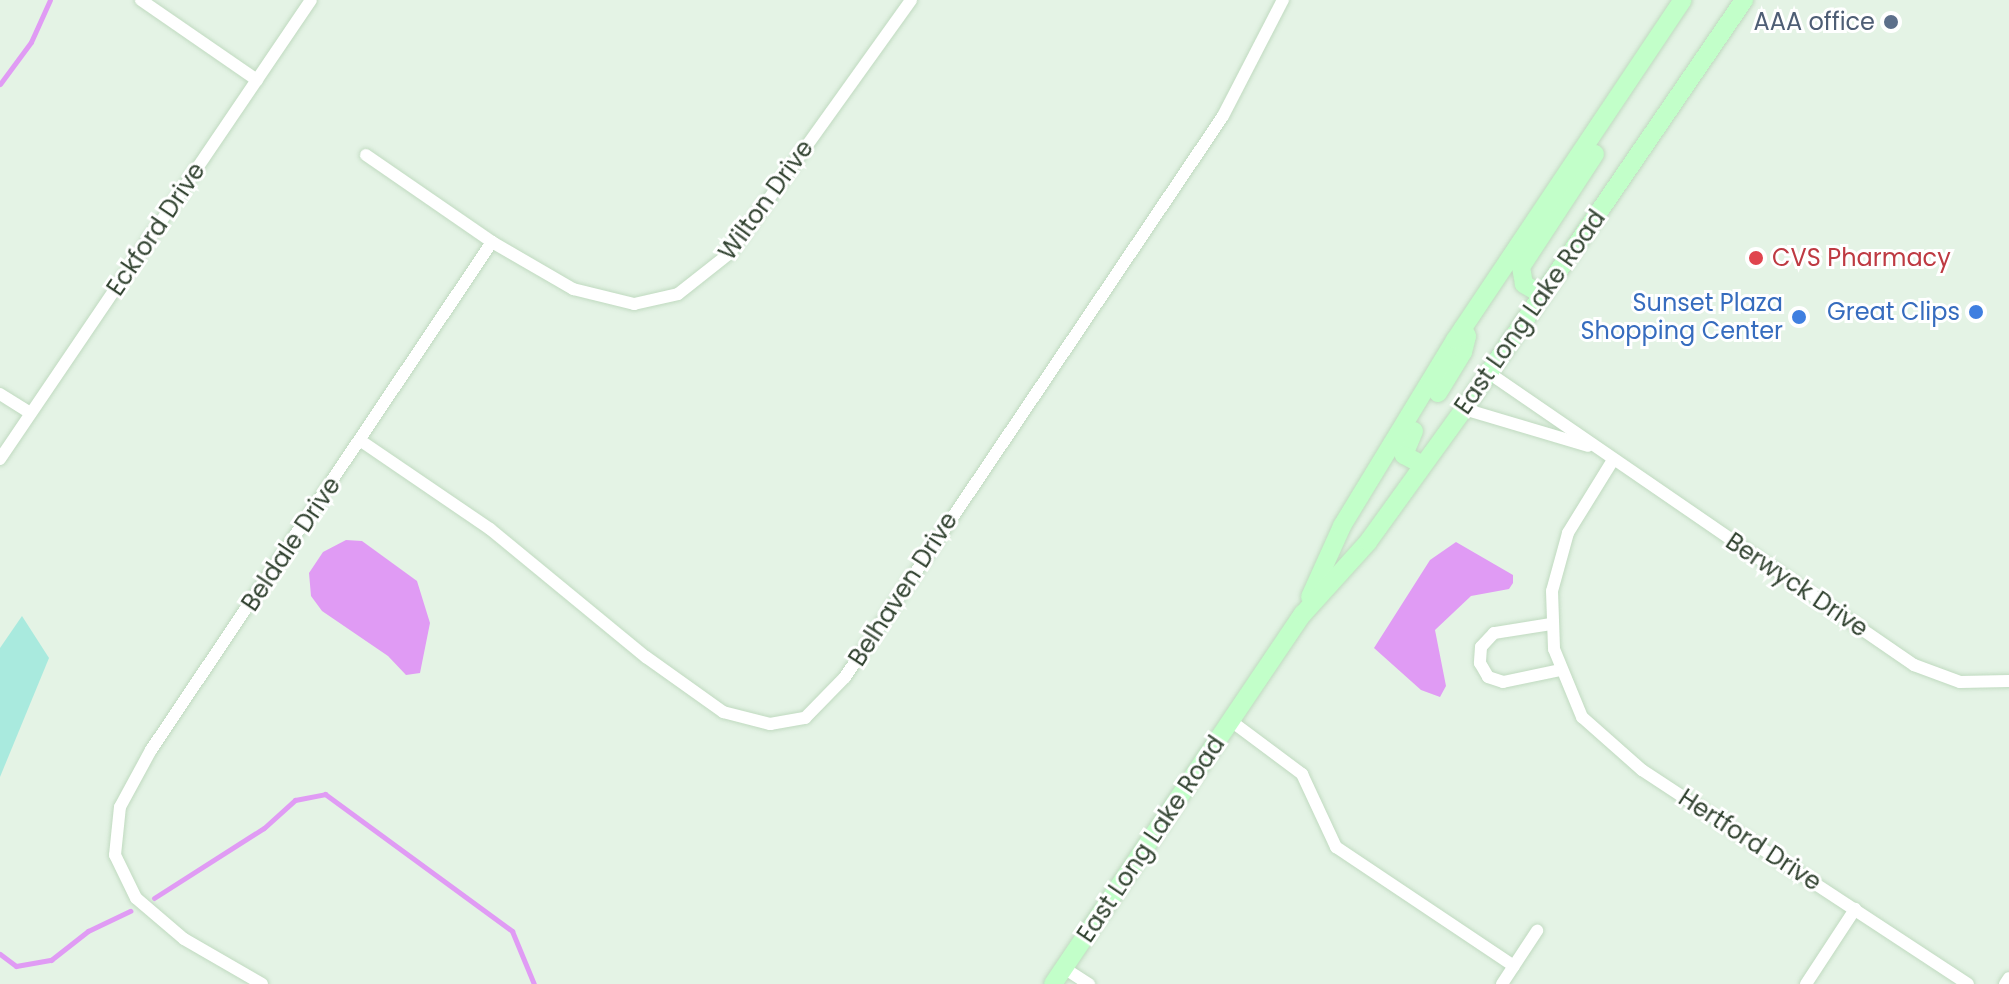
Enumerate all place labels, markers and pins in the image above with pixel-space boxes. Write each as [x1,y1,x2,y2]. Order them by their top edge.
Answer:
place label: AAA office [1754,8,1875,36]
marker: AAA office [1882,13,1900,31]
place label: CVS Pharmacy [1772,244,1951,272]
marker: CVS Pharmacy [1747,249,1765,267]
place label: Sunset Plaza Shopping Center [1581,289,1783,345]
place label: Great Clips [1827,298,1960,326]
marker: Great Clips [1967,303,1985,321]
marker: Sunset Plaza Shopping Center [1790,308,1808,326]

